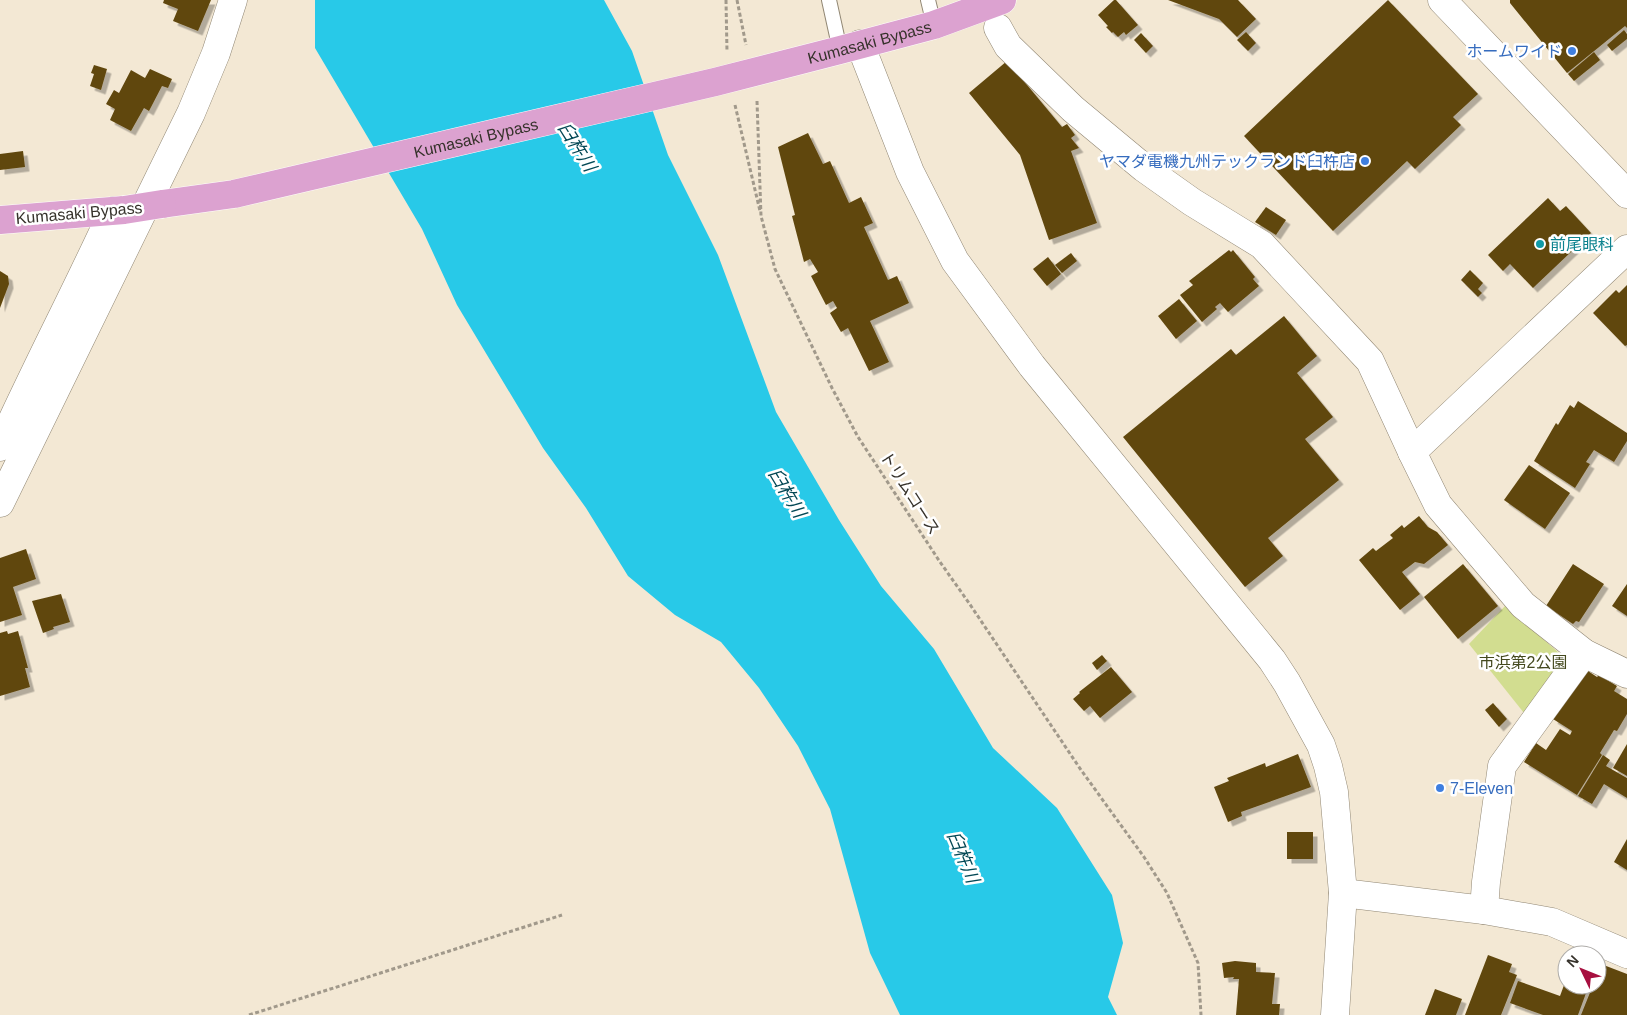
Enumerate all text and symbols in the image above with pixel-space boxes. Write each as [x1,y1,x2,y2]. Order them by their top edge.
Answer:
street label: Kumasaki Bypass [806,18,933,66]
place label: ホームワイド [1466,43,1562,60]
marker: ホームワイド [1566,45,1578,57]
street label: Kumasaki Bypass [412,115,540,160]
water label: 臼杵川 [554,119,601,177]
place label: ヤマダ電機九州テックランド臼杵店 [1099,153,1355,170]
marker: ヤマダ電機九州テックランド臼杵店 [1359,155,1371,167]
street label: Kumasaki Bypass [15,199,143,227]
place label: 前尾眼科 [1550,236,1614,253]
marker: 前尾眼科 [1534,238,1546,250]
street label: トリムコース [877,448,943,538]
water label: 臼杵川 [765,465,811,523]
park label: 市浜第2公園 [1479,654,1567,671]
place label: 7-Eleven [1450,780,1513,797]
marker: 7-Eleven [1434,782,1446,794]
water label: 臼杵川 [943,828,984,888]
north arrow [1557,945,1607,995]
text: N [1563,952,1582,970]

